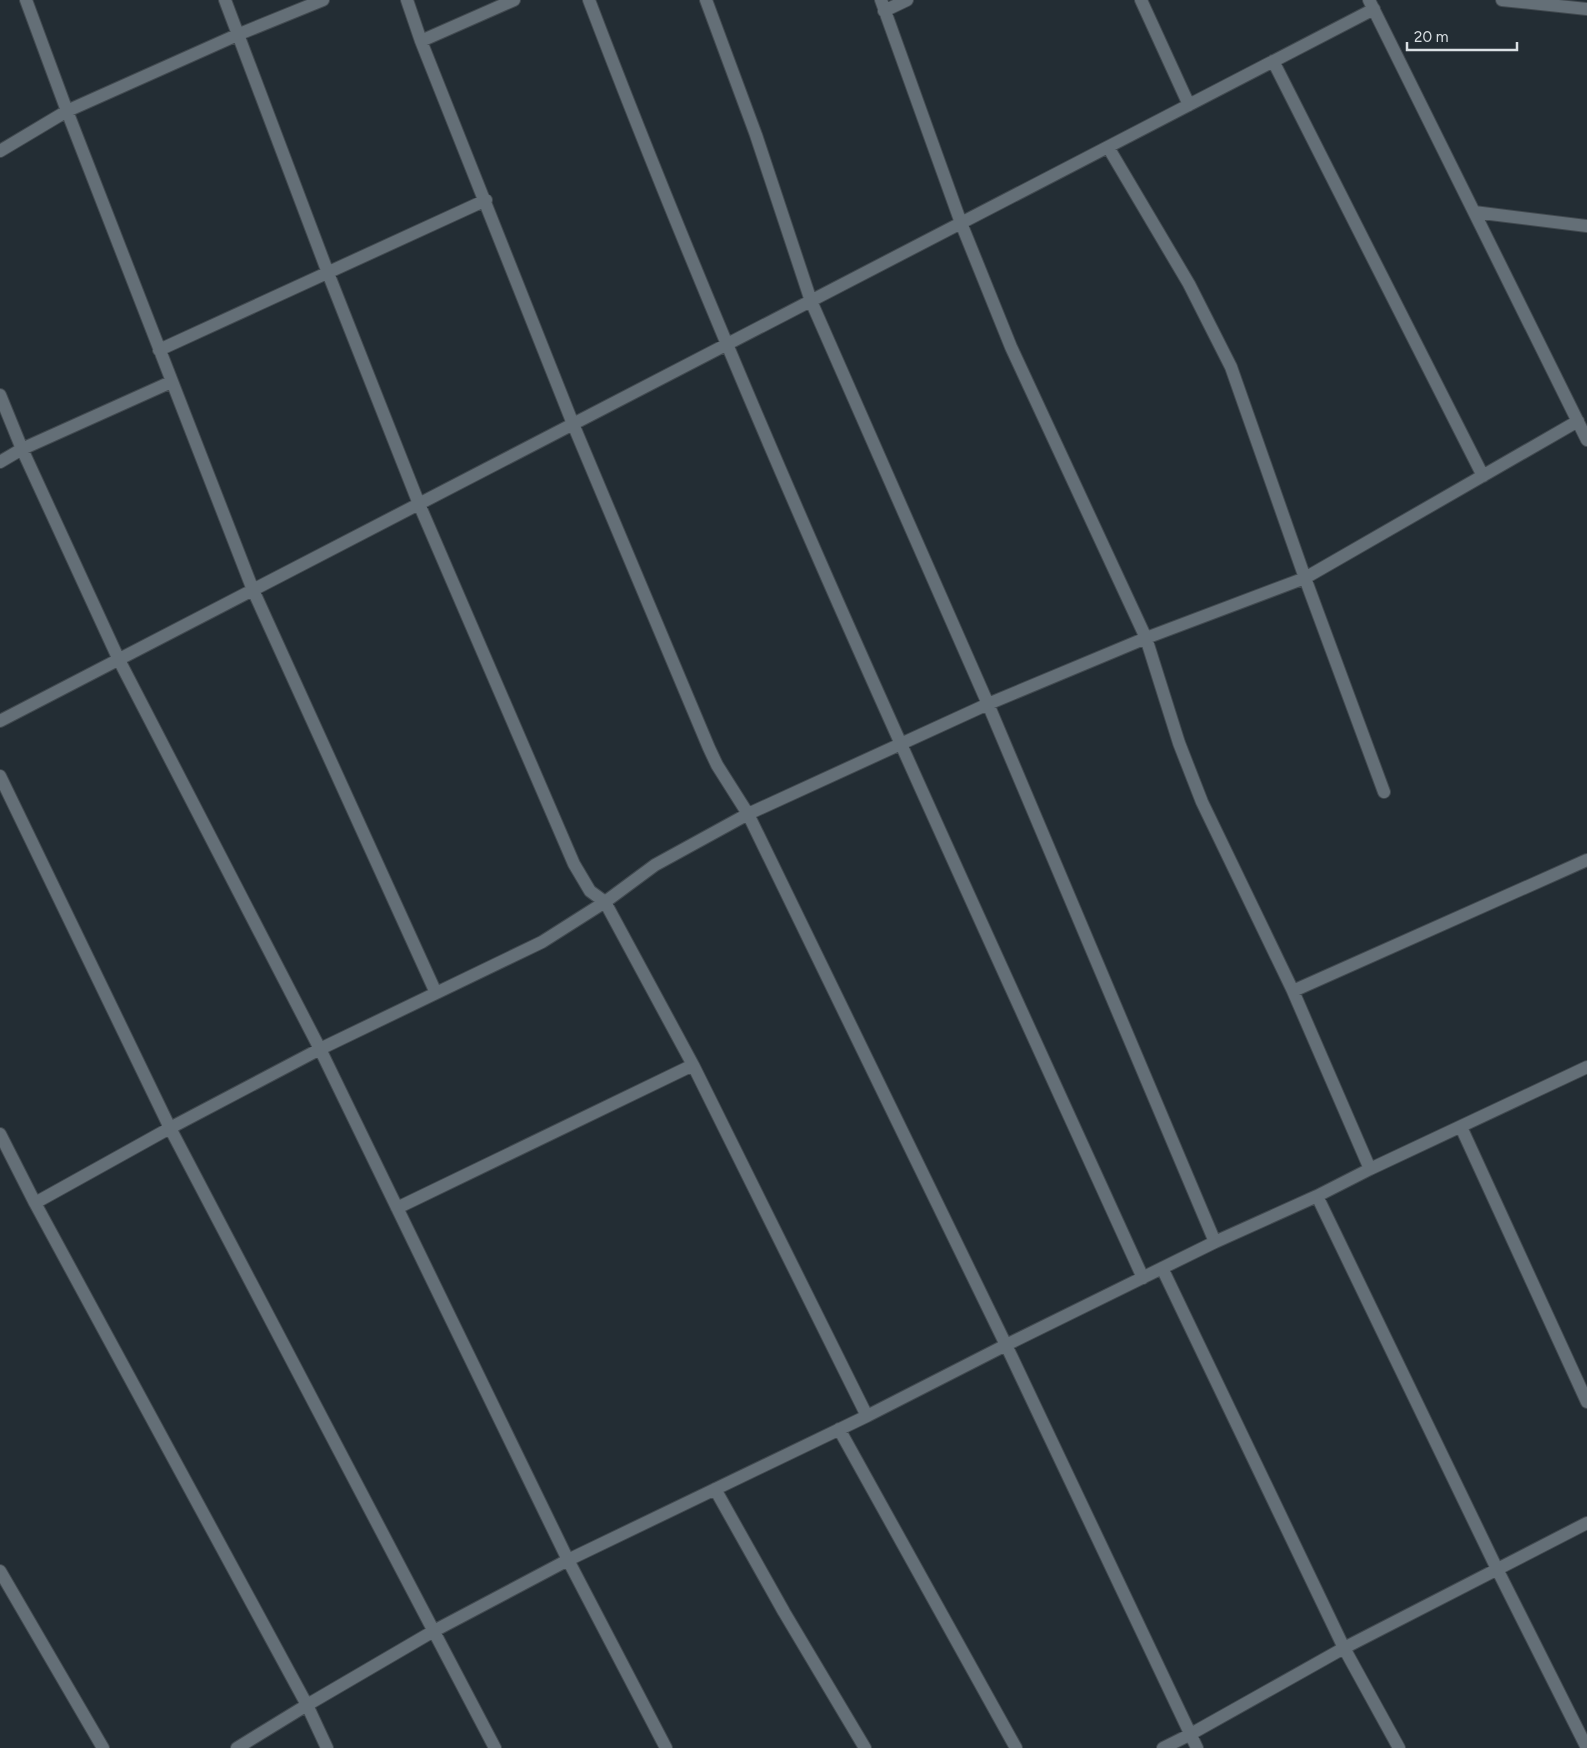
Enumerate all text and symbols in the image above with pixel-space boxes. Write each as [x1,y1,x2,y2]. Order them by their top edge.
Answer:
scale bar [1407,20,1517,52]
text: 20 m [1414,28,1448,46]

